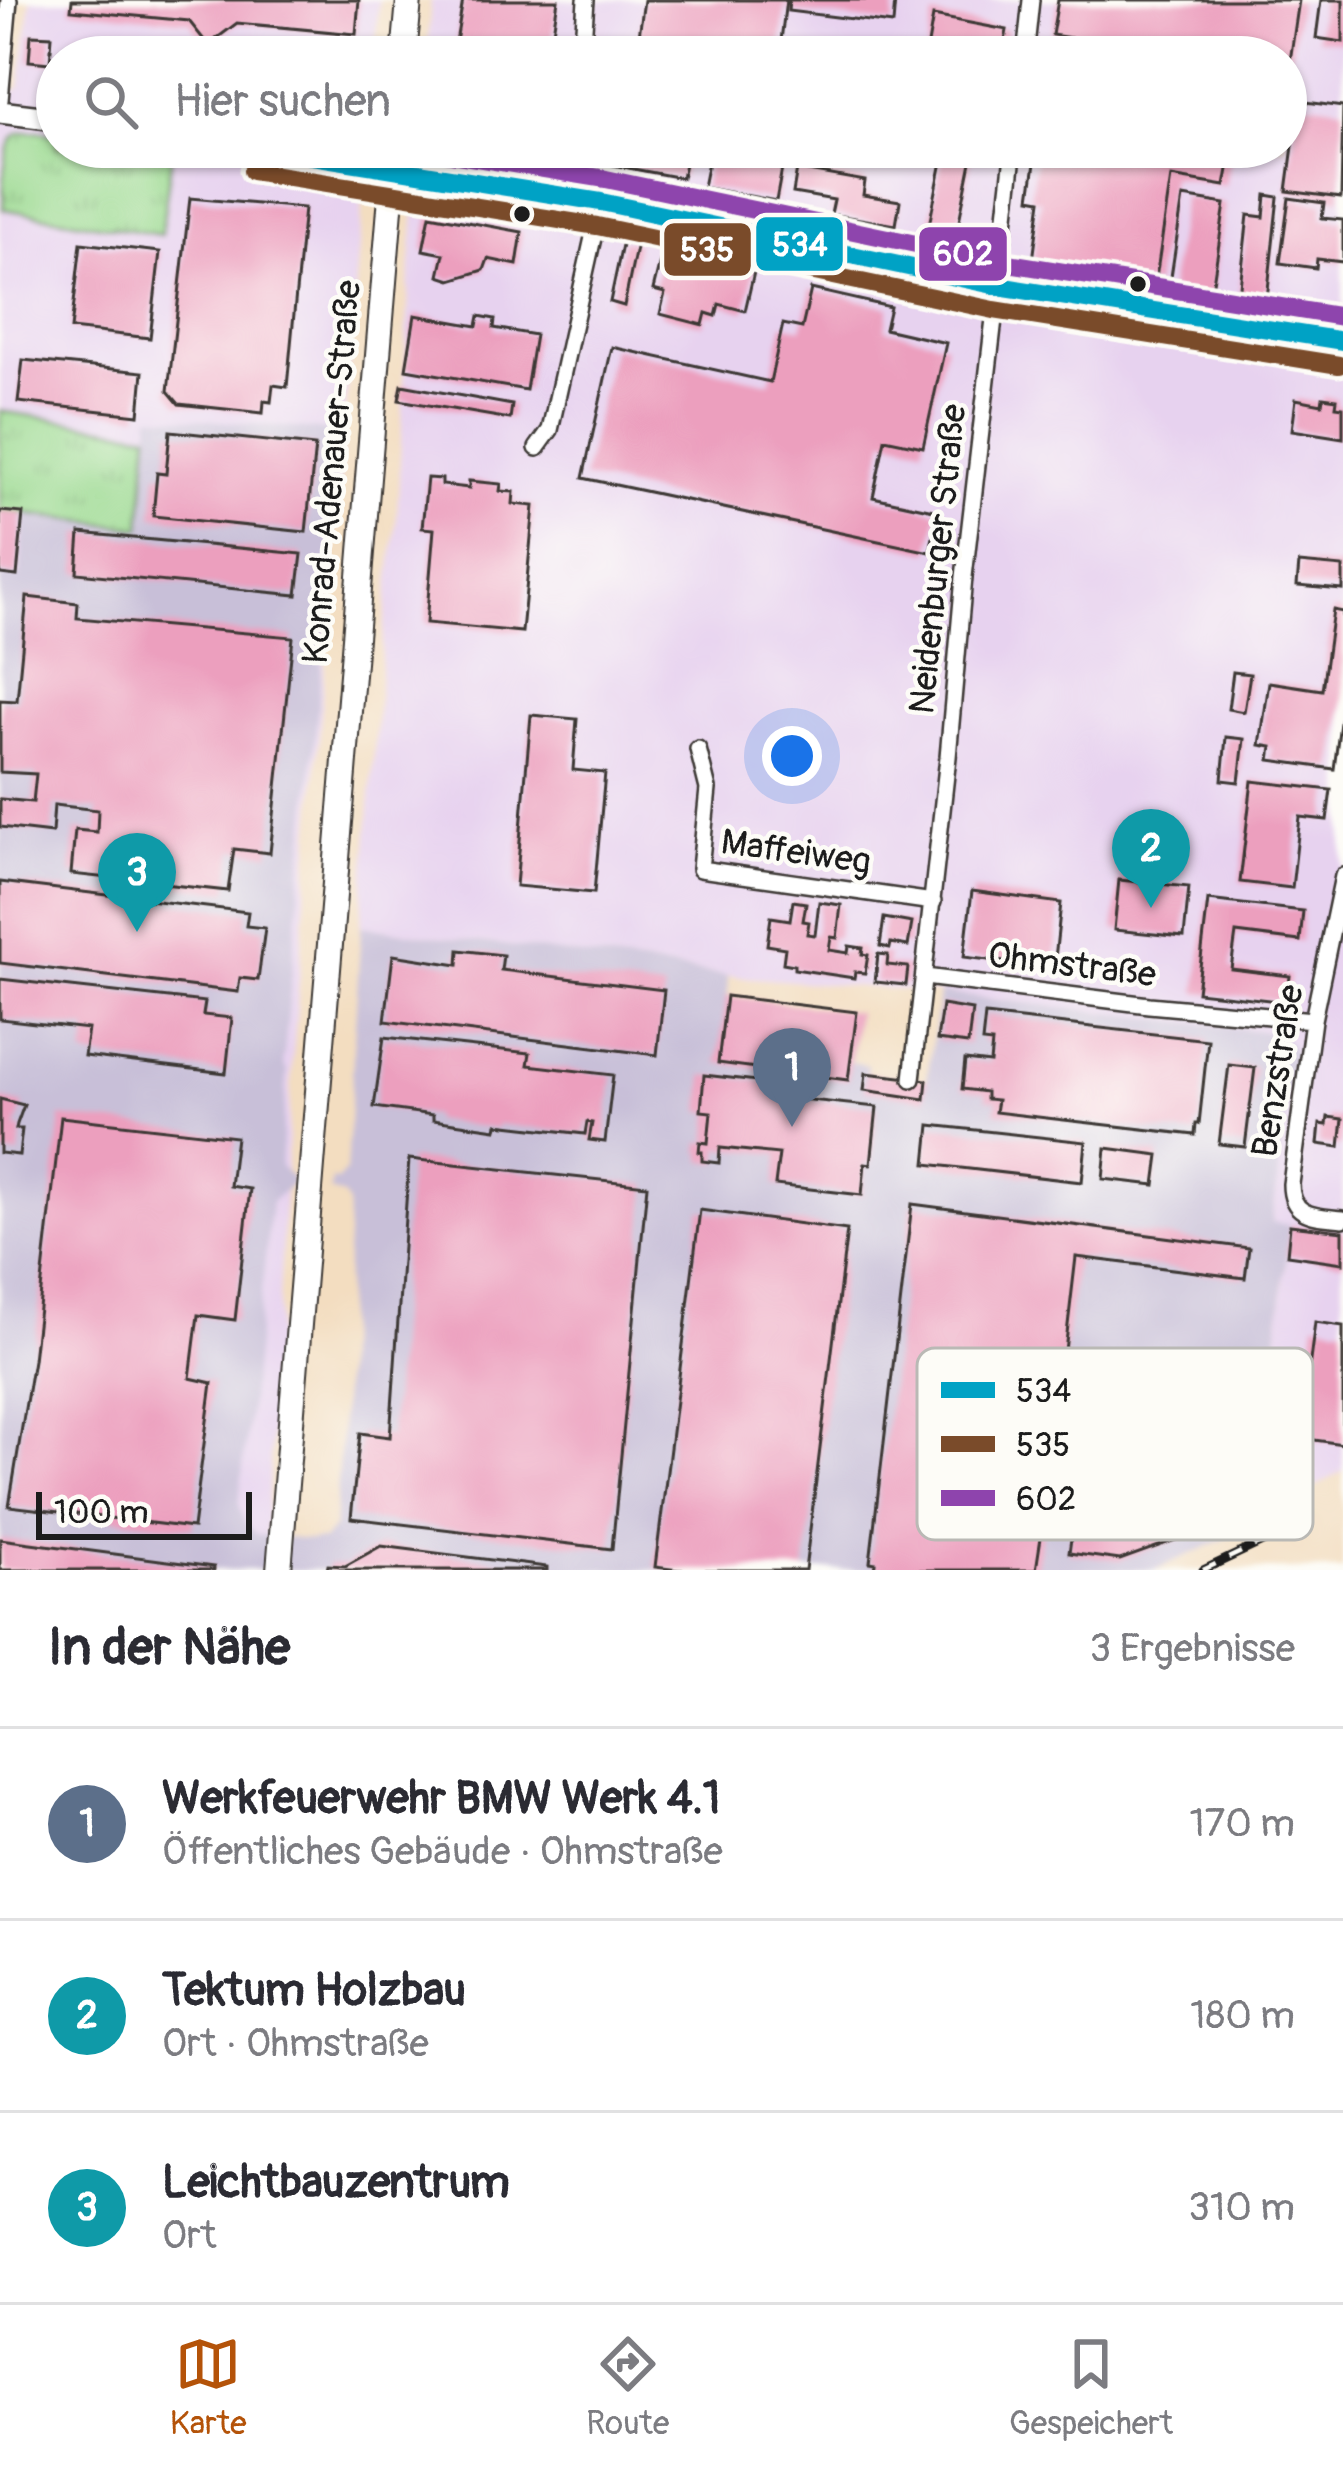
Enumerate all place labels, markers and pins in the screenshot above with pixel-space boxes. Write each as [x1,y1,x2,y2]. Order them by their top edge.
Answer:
unlabelled marker [511,203,533,225]
unlabelled marker [1127,273,1149,295]
pin: 2 [1112,809,1190,908]
pin: 3 [98,833,176,932]
pin: 1 [753,1028,831,1127]

